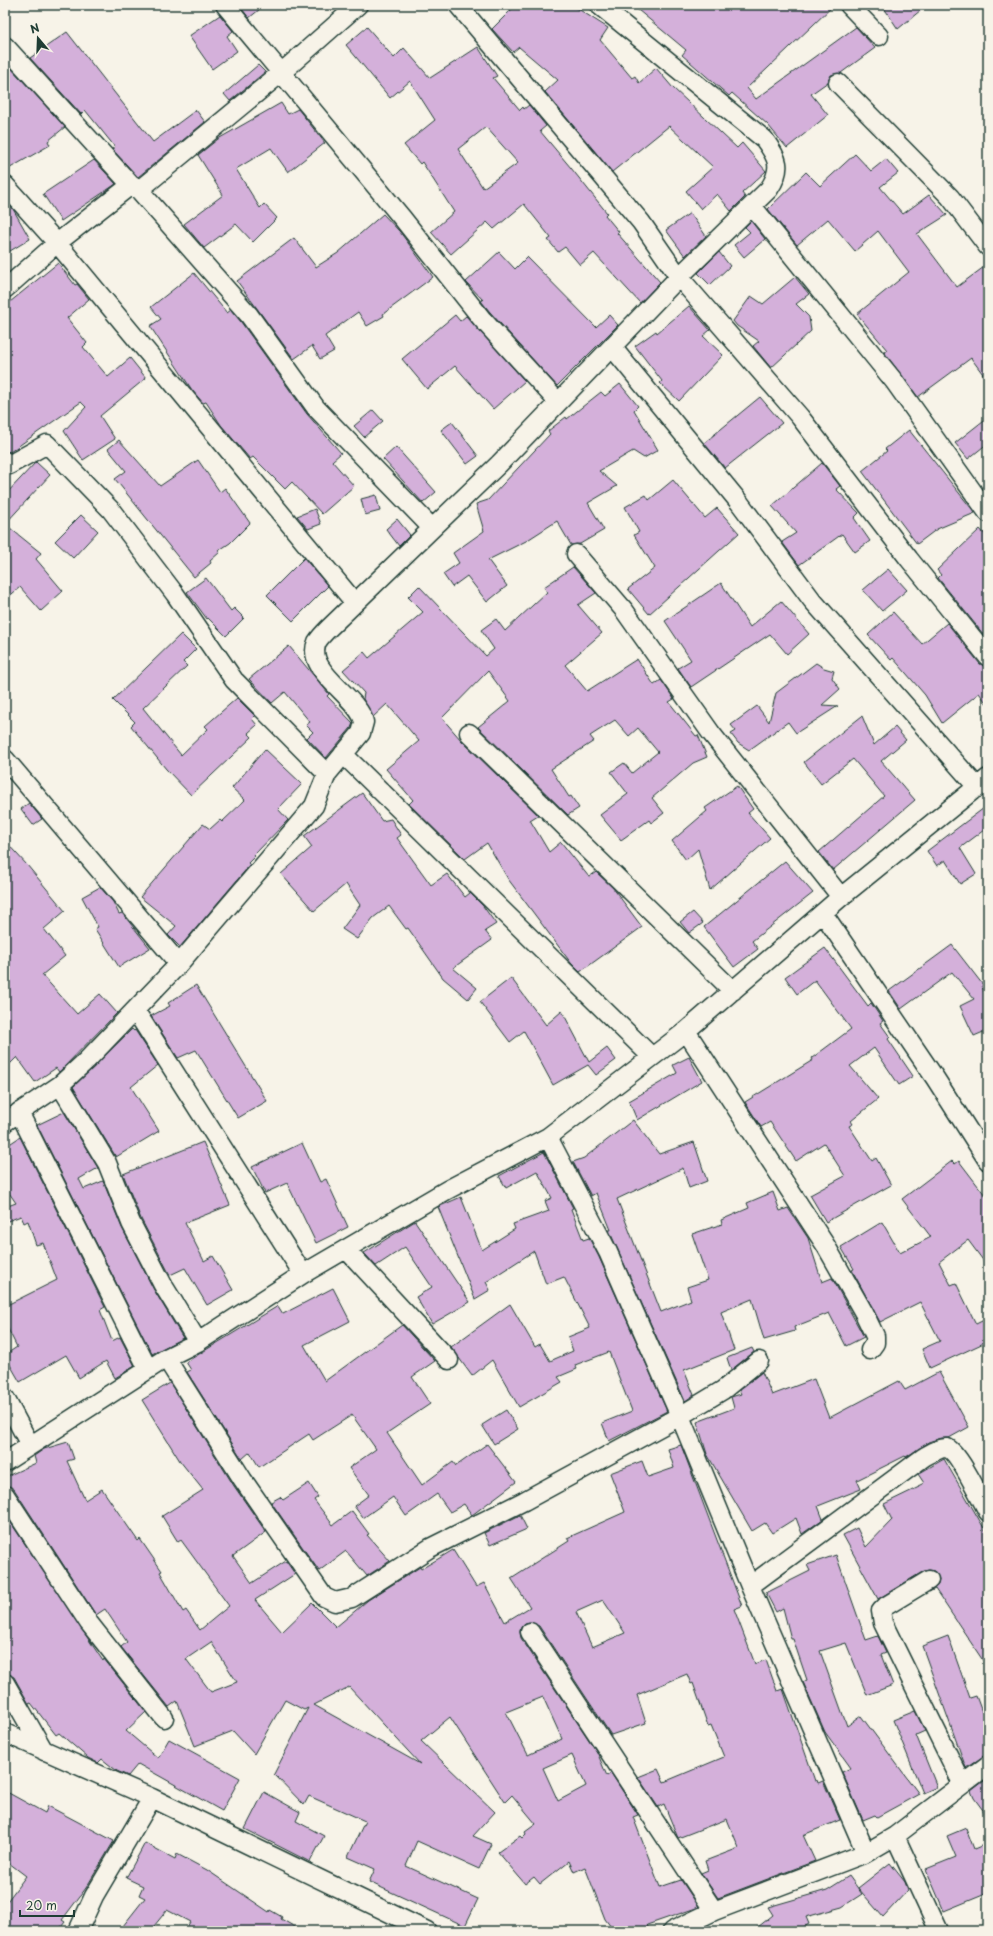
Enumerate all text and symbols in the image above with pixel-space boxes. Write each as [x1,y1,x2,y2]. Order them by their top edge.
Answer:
north arrow [18,18,58,58]
text: N [28,19,42,38]
scale bar [20,1892,74,1918]
text: 20 m [26,1896,57,1914]

